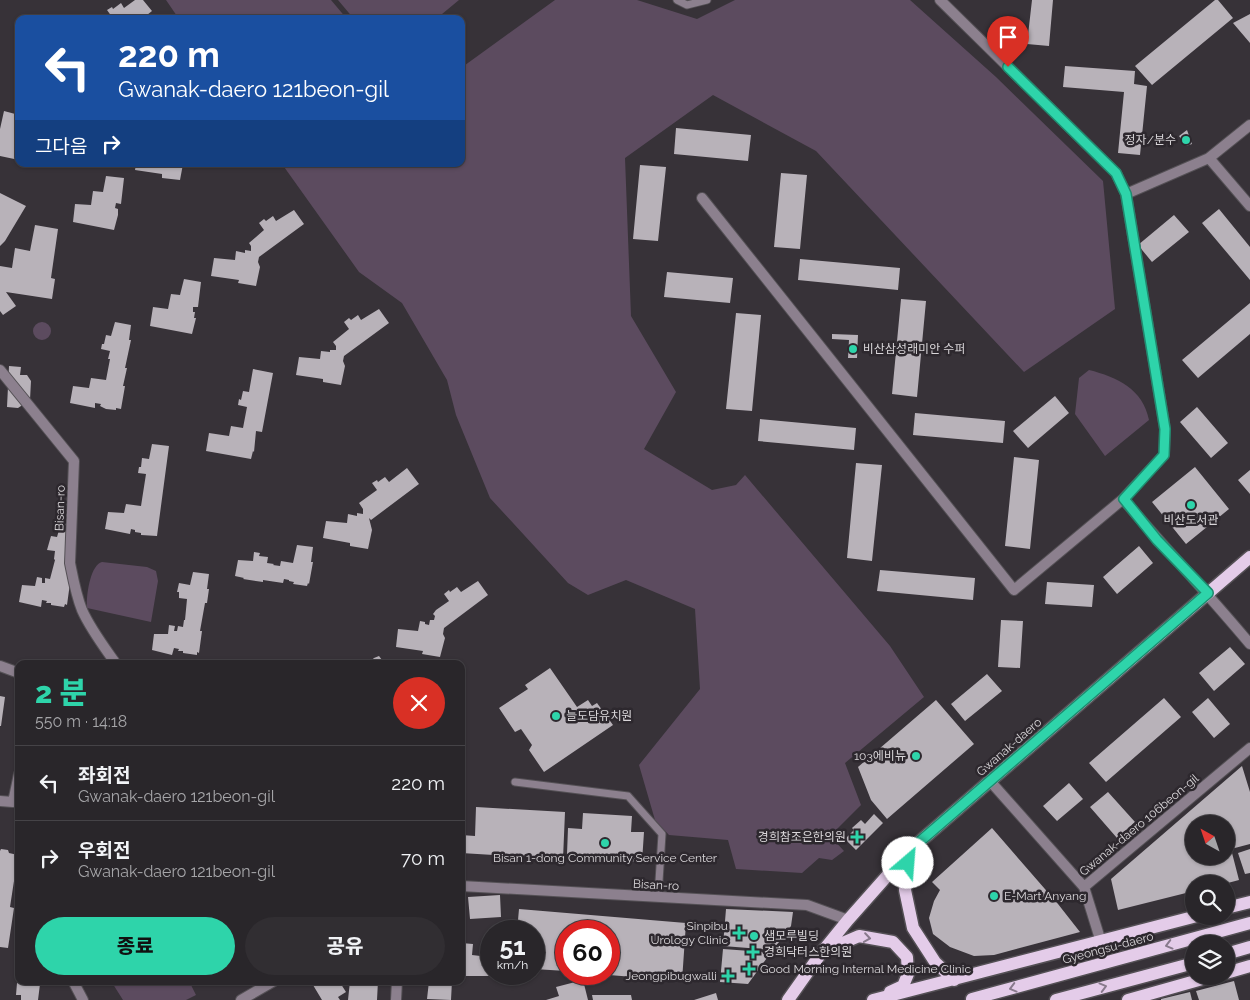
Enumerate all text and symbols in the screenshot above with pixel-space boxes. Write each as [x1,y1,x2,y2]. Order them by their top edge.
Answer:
pin [987,16,1029,67]
icon: arrive [994,23,1022,51]
text: 220 m [118,34,220,75]
icon: left [35,35,100,100]
text: Gwanak-daero 121beon-gil [118,76,389,102]
icon: right [97,130,125,158]
place label: 정자/분수 [1125,133,1176,147]
marker: 정자/분수 [1180,134,1192,146]
text: 그다음 [35,135,87,157]
place label: 비산삼성래미안 수퍼 [863,342,965,356]
marker: 비산삼성래미안 수퍼 [847,343,859,355]
street label: Bisan-ro [52,485,68,531]
marker: 비산도서관 [1185,499,1197,511]
place label: 비산도서관 [1163,513,1219,527]
text: 2 분 [35,675,87,710]
button: close [393,677,445,729]
place label: 늘도담유치원 [566,709,632,723]
marker: 늘도담유치원 [550,710,562,722]
text: 550 m · 14:18 [35,712,127,731]
street label: Gwanak-daero [974,715,1044,779]
place label: 103에비뉴 [854,749,906,763]
marker: 103에비뉴 [910,750,922,762]
text: 좌회전 [78,764,130,786]
icon: left [35,769,63,797]
street label: Gwanak-daero 106beon-gil [1077,771,1202,879]
text: 220 m [391,772,445,794]
text: Gwanak-daero 121beon-gil [78,787,275,806]
north arrow [1185,815,1235,865]
map controls [1185,815,1235,985]
place label: 경희참조은한의원 [758,830,846,844]
marker: 경희참조은한의원 [850,830,864,844]
position arrow [881,836,933,888]
marker: Bisan 1-dong Community Service Center [599,837,611,849]
text: 우회전 [78,839,130,861]
icon: right [35,844,63,872]
text: 70 m [401,847,445,869]
place label: Bisan 1-dong Community Service Center [493,851,718,865]
text: Gwanak-daero 121beon-gil [78,862,275,881]
button: search [1185,875,1235,925]
street label: Bisan-ro [633,877,679,893]
place label: E-Mart Anyang [1004,889,1087,903]
marker: E-Mart Anyang [988,890,1000,902]
button: 종료 [35,917,235,975]
button: 공유 [245,917,445,975]
place label: Sinpibu Urology Clinic [650,919,728,947]
speed limit sign: 60 [555,920,620,985]
marker: Sinpibu Urology Clinic [732,926,746,940]
place label: 샘모루빌딩 [764,929,819,943]
street label: Gyeongsu-daero [1061,929,1155,967]
marker: 샘모루빌딩 [748,930,760,942]
text: 51 [499,931,526,961]
one-way arrow [863,932,871,942]
button: layers [1185,935,1235,985]
one-way arrow [1165,939,1174,950]
marker: 경희닥터스한의원 [746,945,760,959]
place label: 경희닥터스한의원 [764,945,852,959]
text: km/h [497,958,528,972]
marker: Good Morning Internal Medicine Clinic [742,962,756,976]
place label: Good Morning Internal Medicine Clinic [760,962,971,976]
place label: Jeongpibugwalli [625,969,717,983]
marker: Jeongpibugwalli [721,969,735,983]
one-way arrow [1009,983,1017,993]
one-way arrow [1099,983,1107,993]

